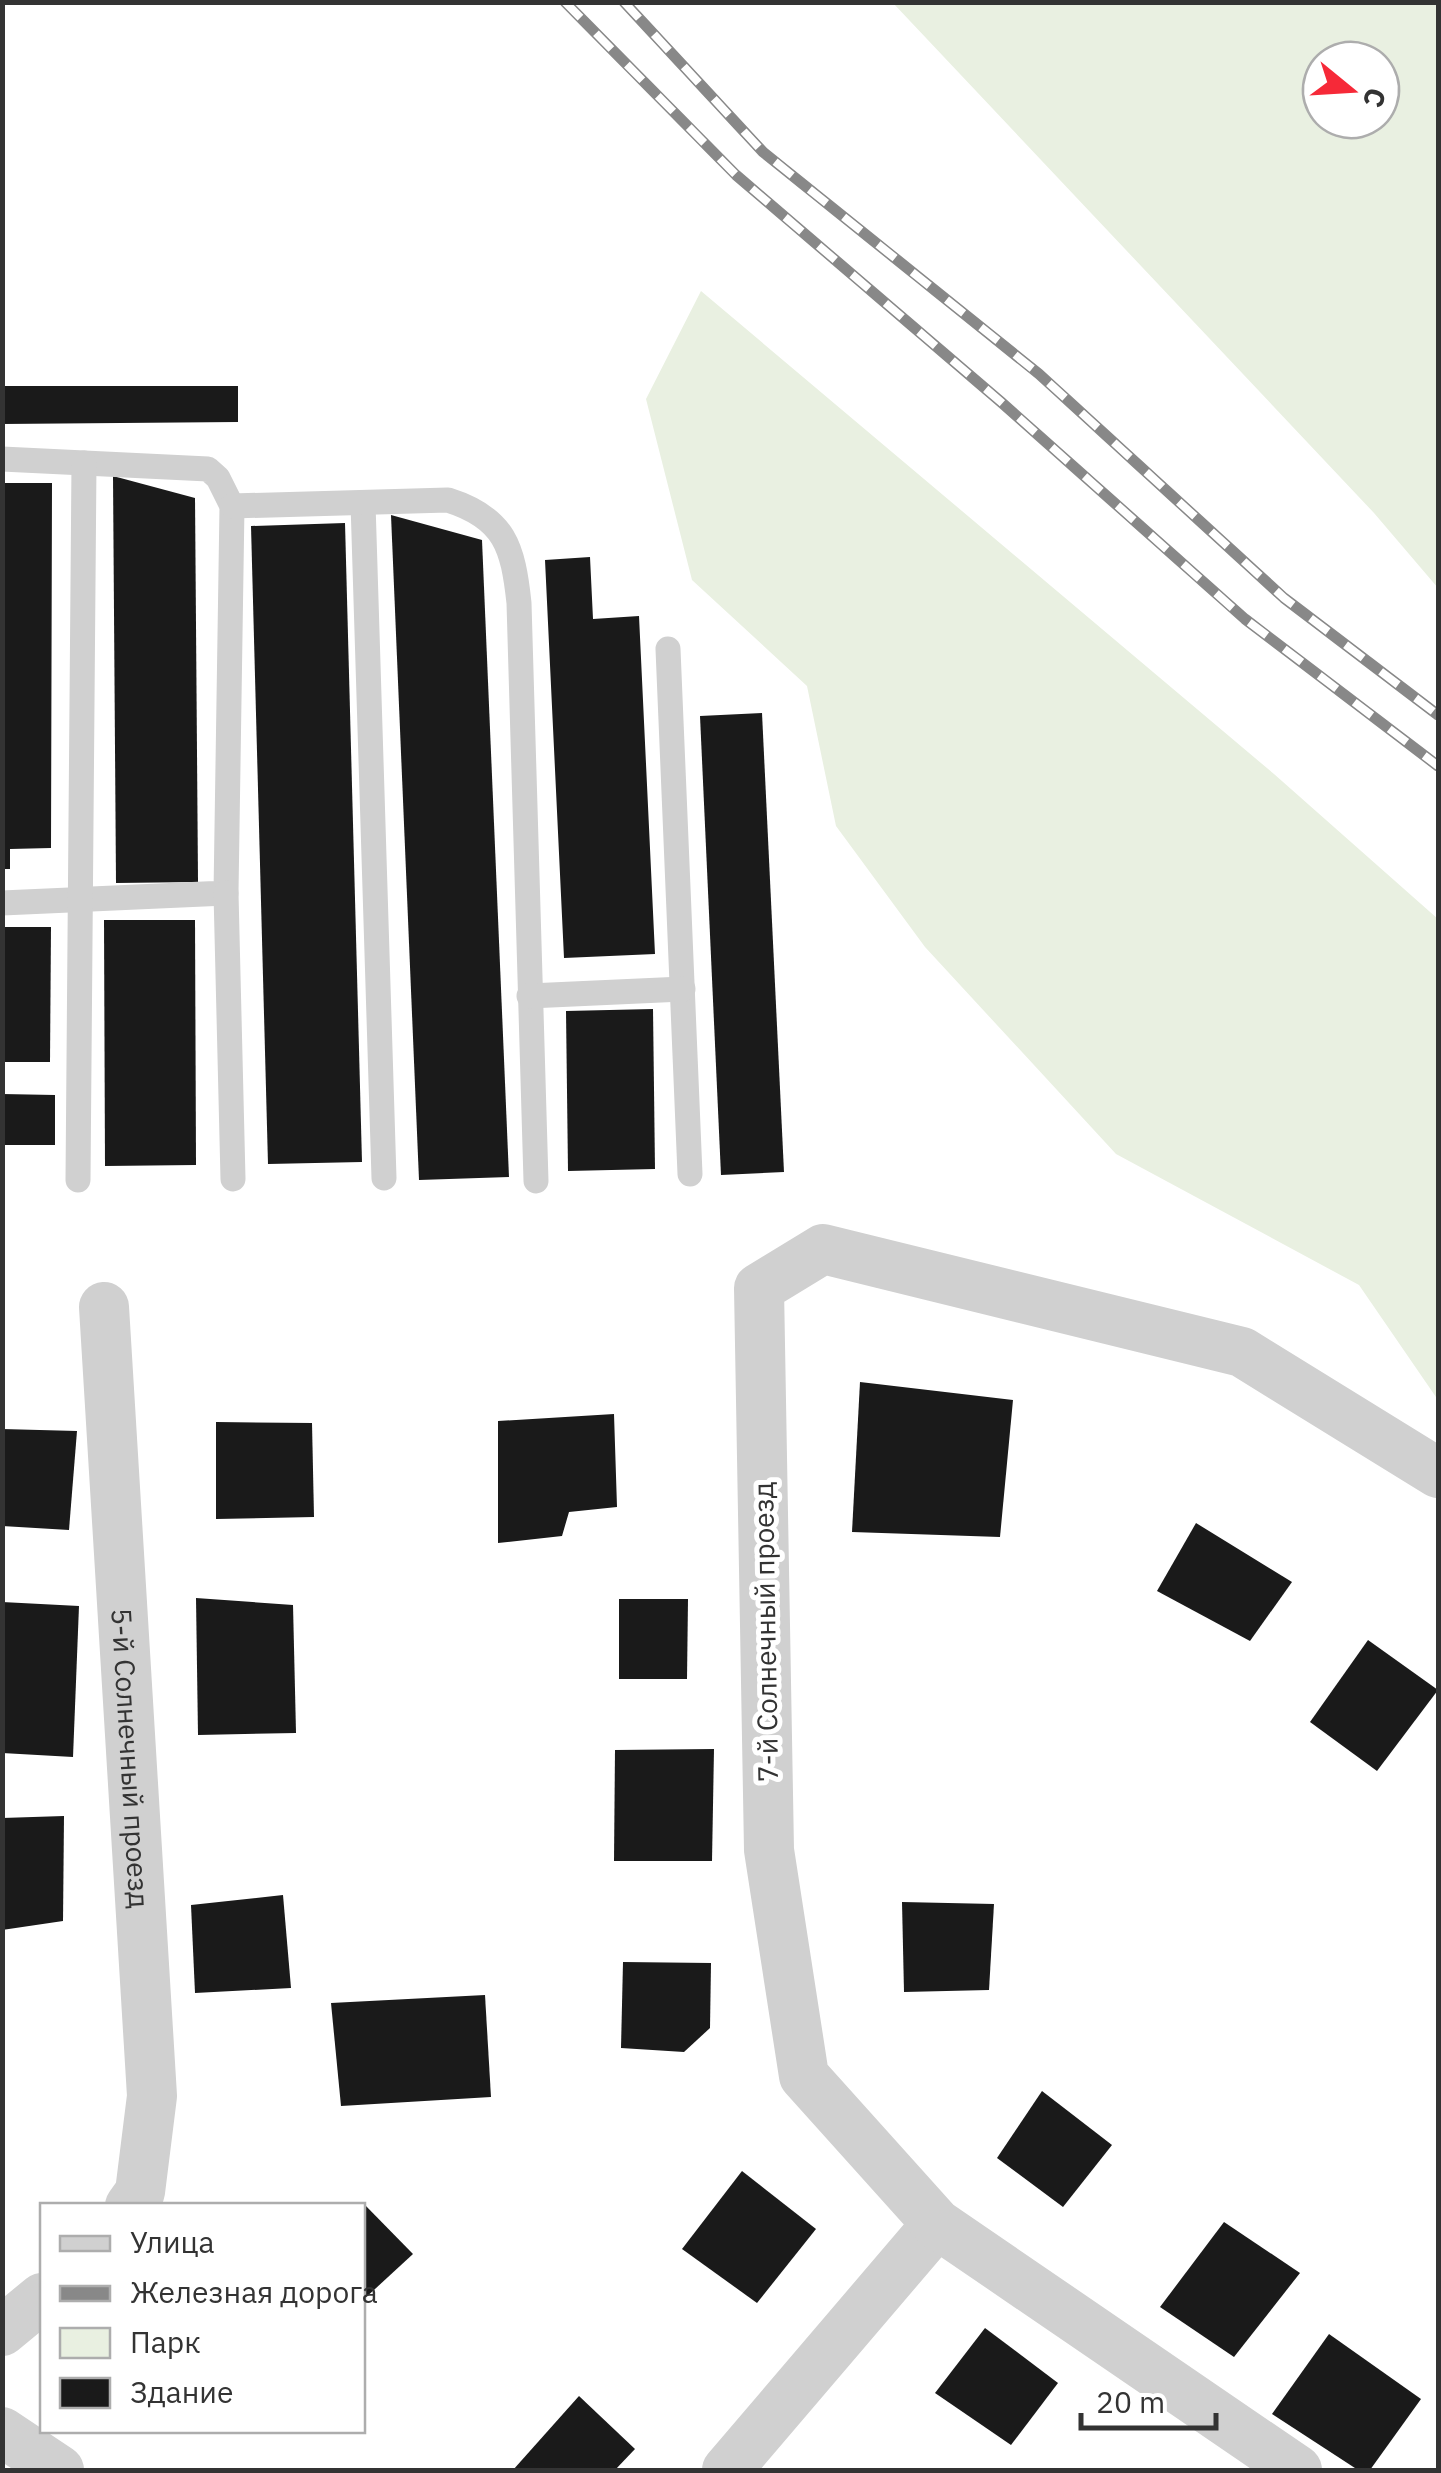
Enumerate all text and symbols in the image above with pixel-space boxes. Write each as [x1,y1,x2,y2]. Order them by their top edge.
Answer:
north arrow [1301,40,1401,140]
text: С [1355,83,1396,112]
street label: 7-й Солнечный проезд [744,1481,786,1783]
street label: 5-й Солнечный проезд [104,1607,159,1909]
legend [40,2203,365,2433]
text: Улица [130,2222,215,2261]
text: Железная дорога [130,2272,378,2311]
text: Парк [130,2322,201,2361]
scale bar [1081,2368,1216,2430]
text: Здание [130,2372,233,2411]
text: 20 m [1096,2382,1165,2421]

